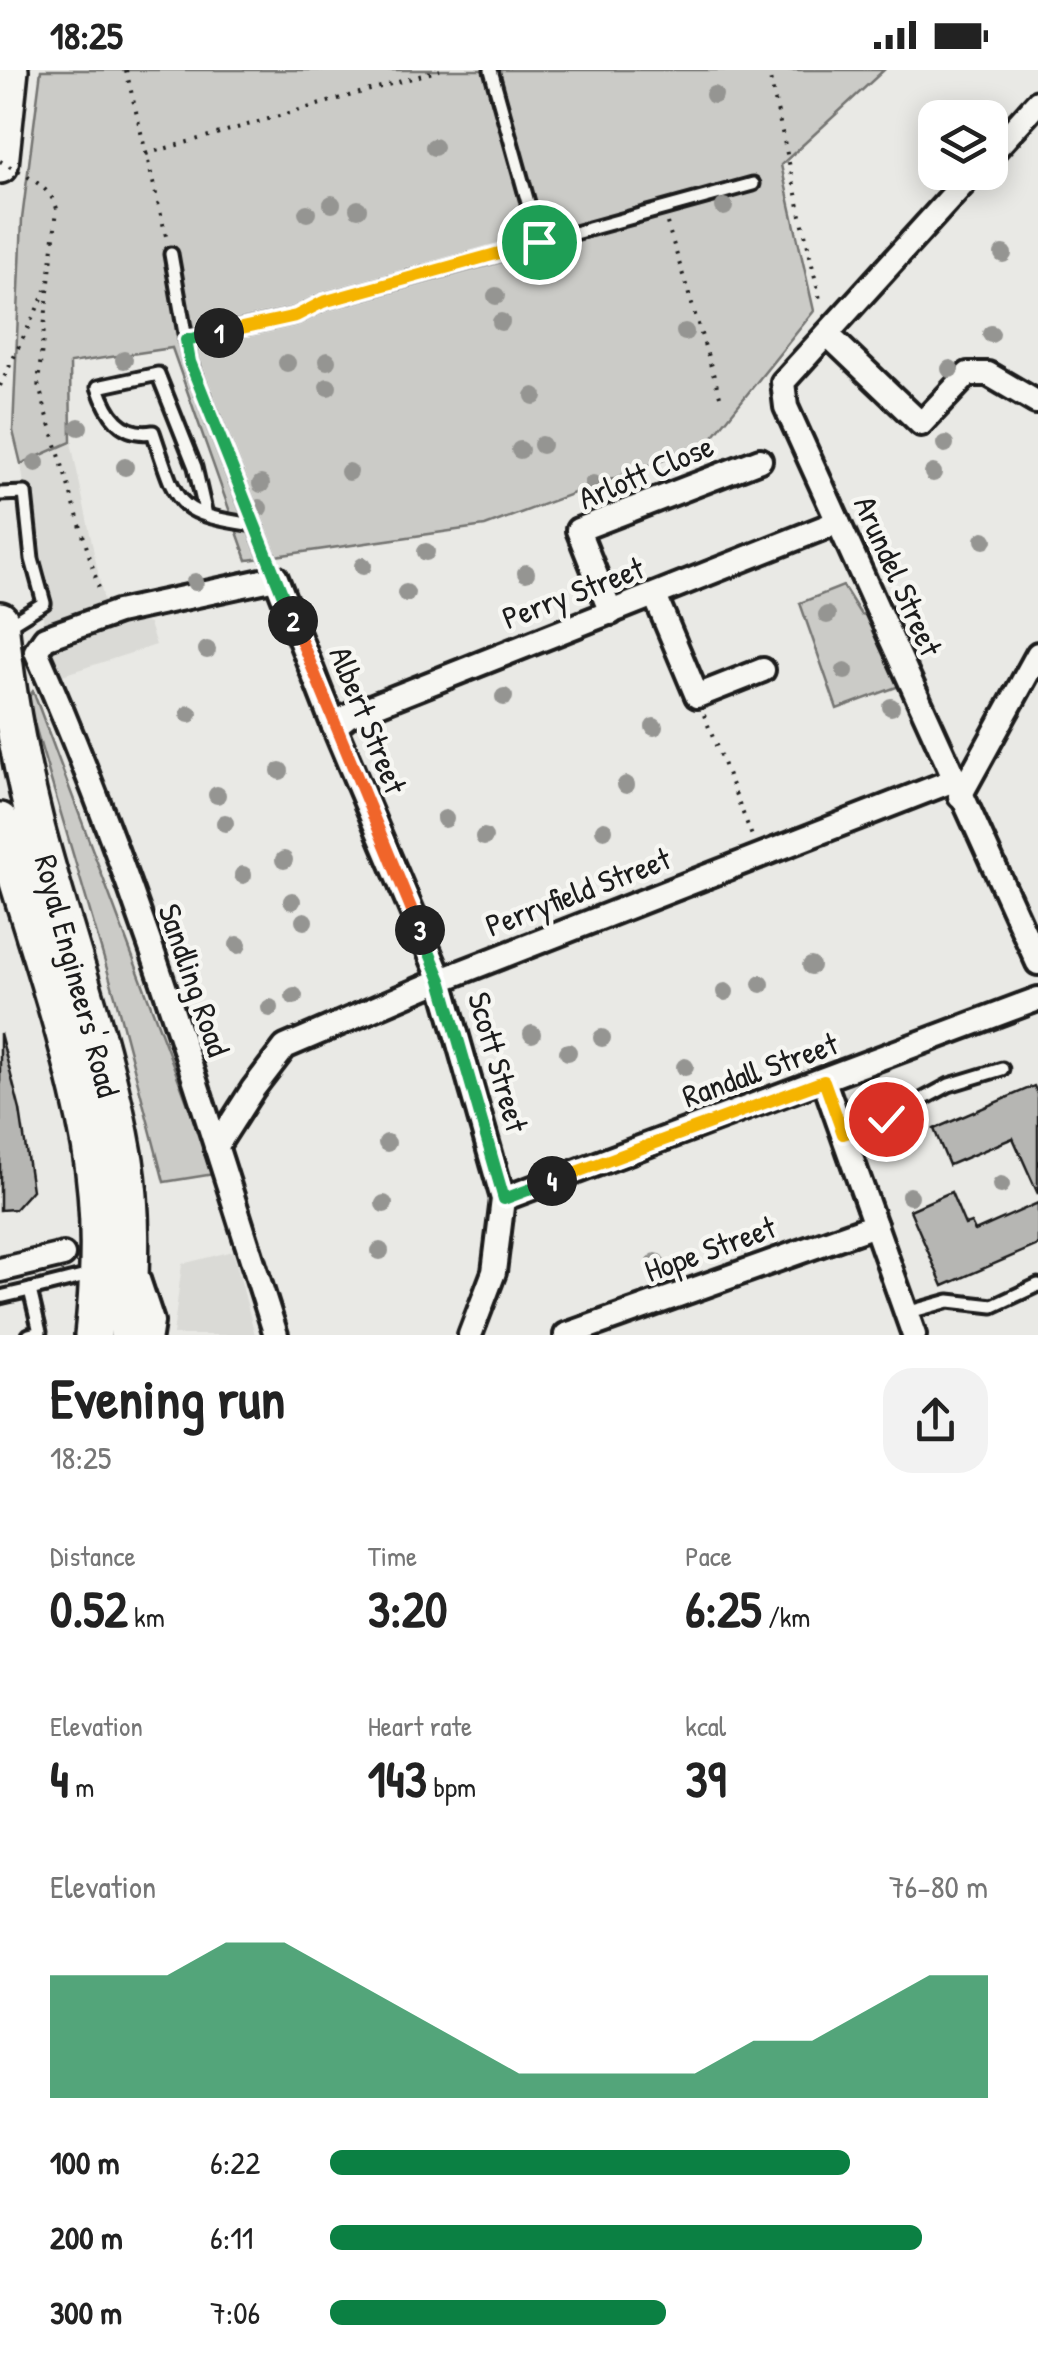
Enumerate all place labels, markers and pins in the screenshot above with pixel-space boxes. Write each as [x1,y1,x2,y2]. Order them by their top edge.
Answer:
pin [497,200,582,285]
pin: 1 [194,308,244,358]
pin: 2 [268,596,318,646]
pin: 3 [395,905,445,955]
pin [844,1077,929,1162]
pin: 4 [527,1156,577,1206]

